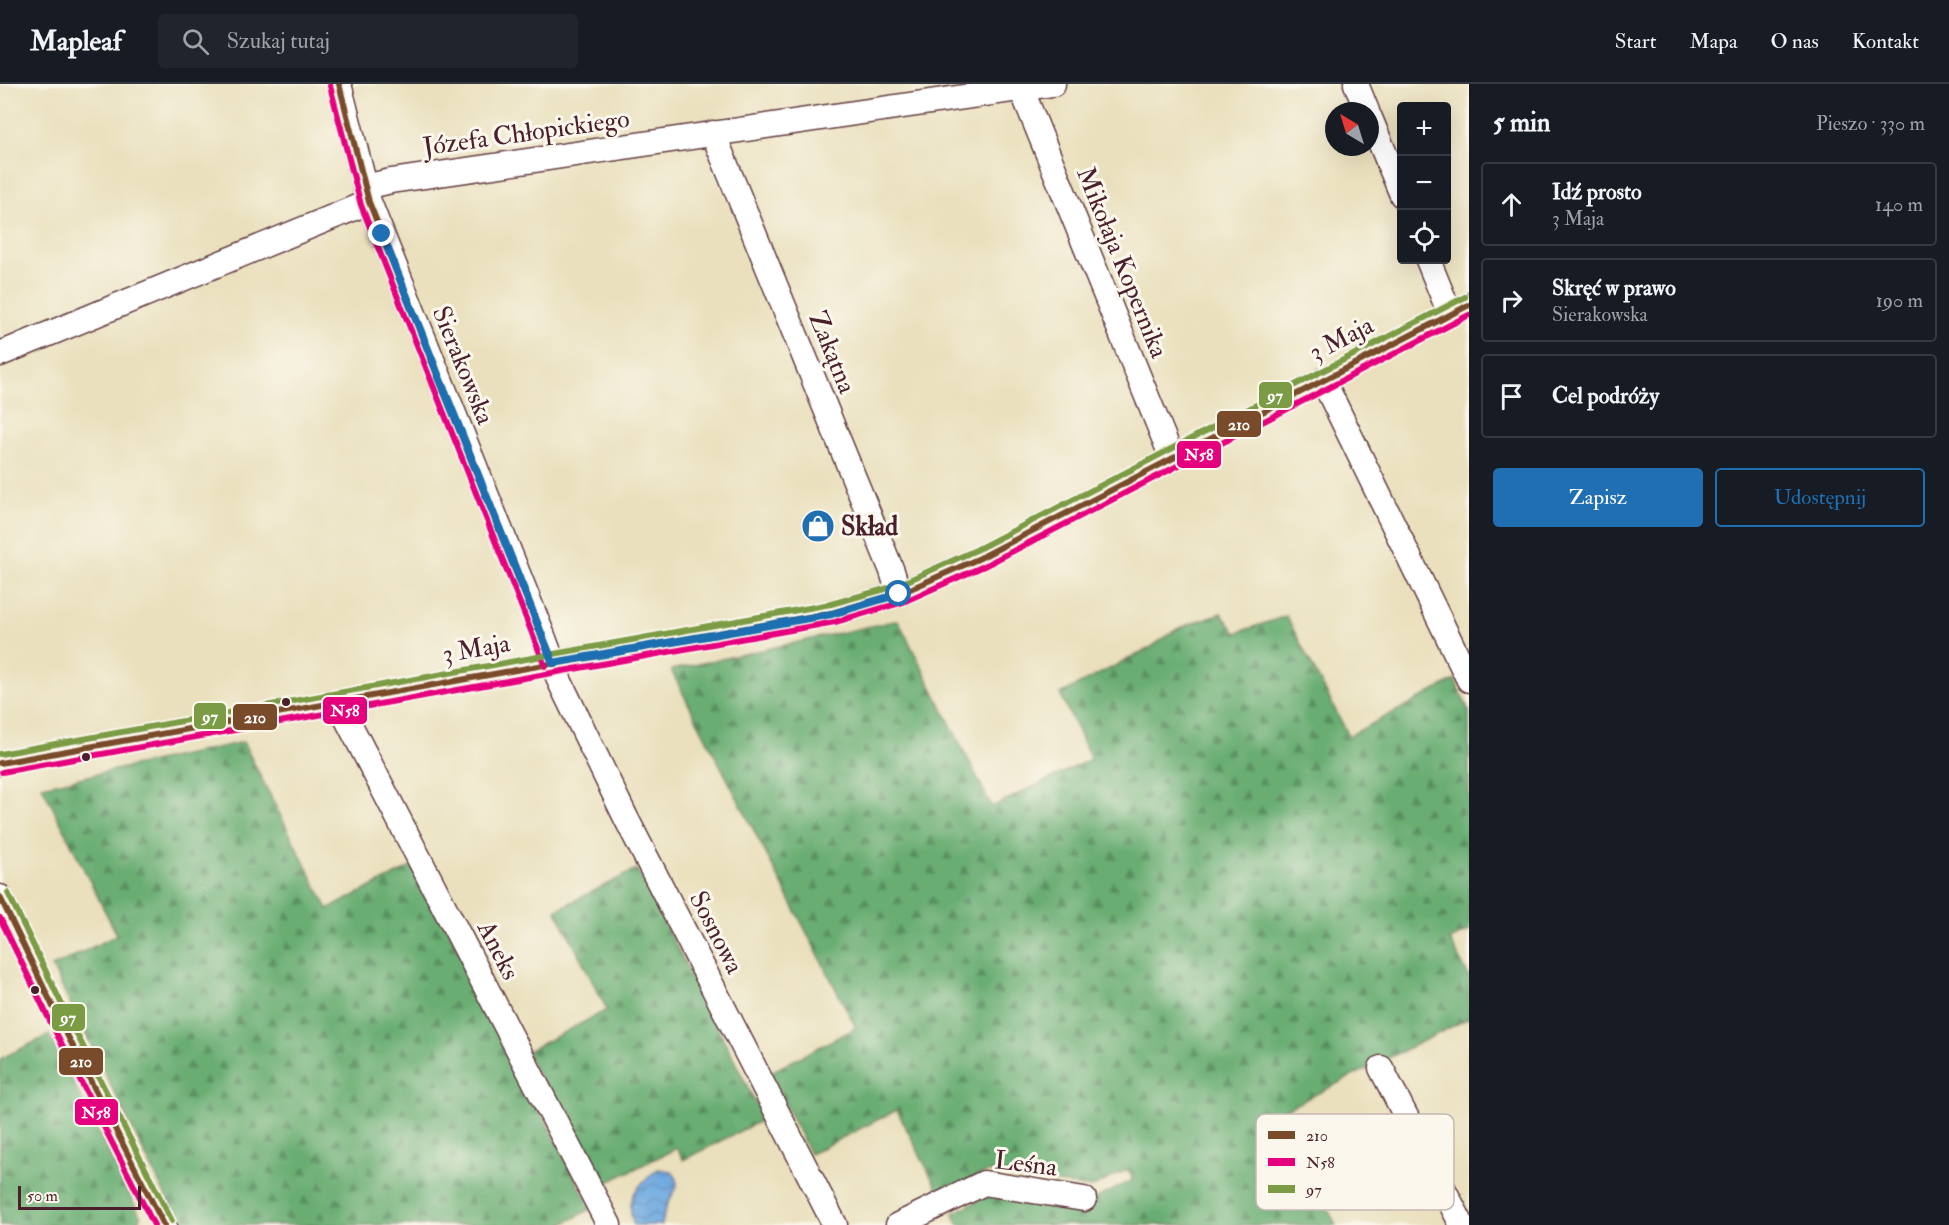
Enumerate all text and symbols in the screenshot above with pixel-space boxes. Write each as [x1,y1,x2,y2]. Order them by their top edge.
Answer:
search box [158,14,578,68]
text: Mapleaf [30,24,122,59]
icon: search [179,25,212,58]
text: Szukaj tutaj [227,27,330,55]
text: Start [1615,28,1657,55]
text: Mapa [1690,28,1738,55]
text: O nas [1771,28,1819,55]
text: Kontakt [1852,28,1919,55]
north arrow [1325,102,1379,156]
map controls [1397,102,1451,264]
button: + [1397,102,1451,156]
street label: Józefa Chłopickiego [420,103,632,164]
text: 5 min [1493,107,1550,139]
text: Pieszo · 330 m [1816,111,1925,136]
button: − [1397,156,1451,210]
street label: Mikołaja Kopernika [1068,162,1175,363]
text: Idź prosto [1552,178,1642,206]
icon: ahead [1495,188,1528,221]
text: 140 m [1875,192,1923,217]
text: 3 Maja [1552,206,1604,231]
button: locate [1397,210,1451,264]
route end [368,220,394,246]
text: Skręć w prawo [1552,274,1676,302]
icon: right [1495,284,1528,317]
text: 190 m [1876,288,1923,313]
street label: Sierakowska [425,302,501,429]
text: Sierakowska [1552,302,1648,327]
street label: Zakątna [801,307,863,398]
street label: 3 Maja [1304,309,1379,369]
icon: arrive [1495,380,1528,413]
line badge: 97 [1258,381,1293,409]
text: Cel podróży [1552,382,1659,410]
text: 97 [1265,386,1283,406]
line badge: 210 [1216,410,1262,438]
text: 210 [1228,415,1250,435]
line badge: N58 [1176,440,1222,469]
text: N58 [1184,445,1214,465]
button: Zapisz [1493,468,1703,527]
button: Udostępnij [1715,468,1925,527]
shop icon: Skład [800,508,836,544]
place label: Skład [841,511,898,543]
route start [885,580,911,606]
street label: 3 Maja [440,627,513,671]
unlabelled marker [280,696,292,708]
line badge: N58 [322,696,368,725]
text: N58 [330,701,360,721]
line badge: 97 [193,702,227,730]
line badge: 210 [232,703,278,731]
text: 97 [200,707,218,727]
text: 210 [244,708,266,728]
unlabelled marker [80,751,92,763]
street label: Sosnowa [682,886,751,979]
street label: Aneks [469,915,526,985]
unlabelled marker [29,984,41,996]
line badge: 97 [51,1003,86,1032]
text: 97 [58,1008,76,1028]
line badge: 210 [58,1047,104,1076]
text: 210 [70,1052,92,1072]
line badge: N58 [74,1098,119,1126]
text: N58 [81,1103,111,1123]
legend [1256,1114,1454,1210]
text: 210 [1306,1126,1328,1146]
street label: Leśna [993,1144,1059,1184]
text: N58 [1306,1153,1335,1173]
text: 97 [1305,1180,1322,1200]
scale bar [18,1183,141,1210]
text: 50 m [27,1186,58,1206]

